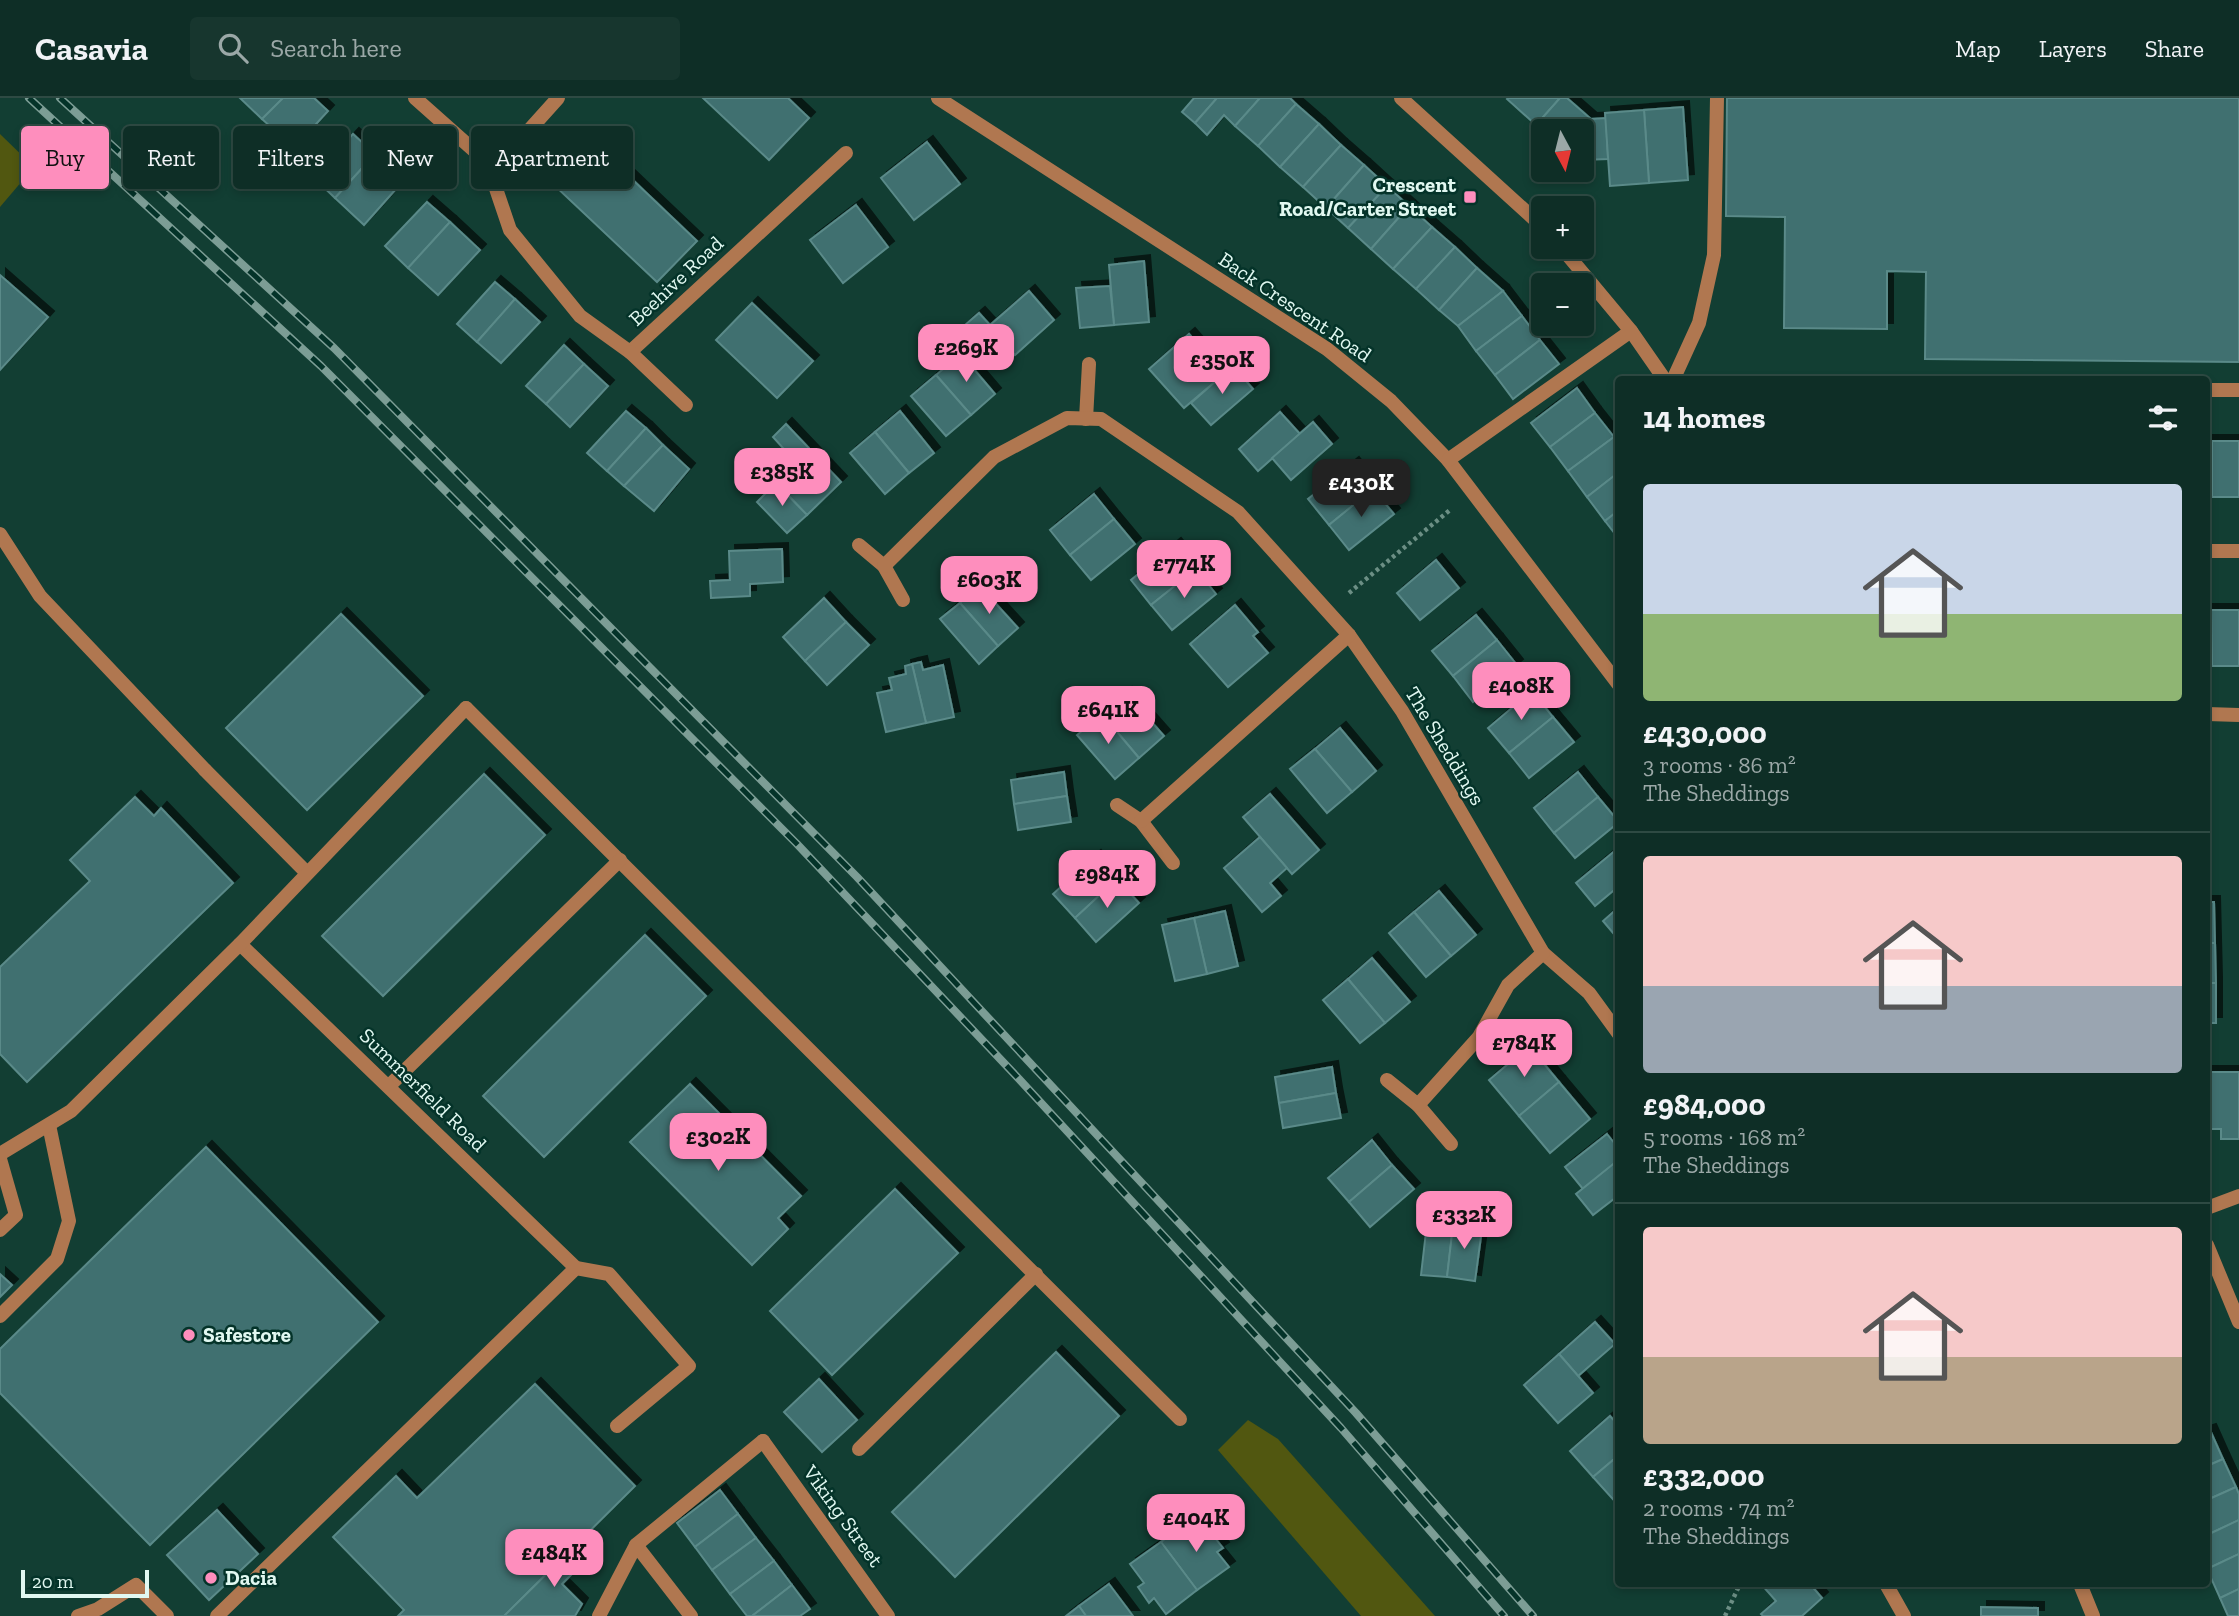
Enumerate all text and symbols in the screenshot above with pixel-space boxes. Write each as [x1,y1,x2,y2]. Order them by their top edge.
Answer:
search box [190,17,680,80]
text: Casavia [35,29,148,68]
icon: search [214,29,252,67]
text: Search here [270,32,402,64]
text: Map [1955,34,2001,63]
text: Layers [2039,34,2107,63]
text: Share [2145,34,2204,63]
north arrow [1531,119,1594,182]
map controls [1531,119,1594,336]
chip: Buy [21,126,109,189]
chip: Rent [123,126,219,189]
chip: Filters [233,126,349,189]
chip: New [363,126,457,189]
chip: Apartment [471,126,633,189]
place label: Crescent Road/Carter Street [1279,172,1457,221]
marker: Crescent Road/Carter Street [1462,189,1478,205]
button: + [1531,196,1594,259]
street label: Beehive Road [623,230,728,331]
street label: Back Crescent Road [1214,246,1377,367]
button: − [1531,273,1594,336]
pin: £269K [917,324,1015,384]
text: £269K [934,333,998,361]
pin: £350K [1173,336,1271,396]
text: £350K [1190,345,1254,373]
icon: filters [2144,399,2182,437]
text: 14 homes [1643,400,1766,436]
pin: £385K [733,448,831,508]
text: £385K [750,457,814,485]
pin: £430K [1312,460,1410,519]
text: £430K [1328,468,1394,496]
icon: home [1850,530,1976,656]
pin: £774K [1135,540,1233,600]
text: £774K [1153,549,1215,577]
pin: £603K [940,556,1038,616]
text: £603K [957,565,1021,593]
pin: £408K [1472,662,1570,722]
text: £408K [1488,671,1554,699]
street label: The Sheddings [1400,682,1491,810]
pin: £641K [1059,686,1157,746]
text: £641K [1077,695,1139,723]
text: £430,000 [1643,715,1767,751]
text: 3 rooms · 86 m² [1643,751,1796,779]
text: The Sheddings [1643,779,1790,807]
pin: £984K [1058,850,1156,910]
text: £984K [1075,859,1139,887]
icon: home [1850,902,1976,1028]
pin: £784K [1475,1020,1573,1079]
street label: Summerfield Road [355,1023,492,1157]
text: £784K [1492,1028,1556,1056]
text: £984,000 [1643,1087,1766,1123]
pin: £302K [669,1114,767,1173]
text: £302K [686,1122,750,1150]
text: 5 rooms · 168 m² [1643,1123,1805,1151]
text: The Sheddings [1643,1151,1790,1179]
pin: £332K [1415,1192,1513,1251]
text: £332K [1432,1200,1496,1228]
icon: home [1850,1273,1976,1399]
place label: Safestore [203,1322,291,1347]
marker: Safestore [181,1327,197,1343]
text: £332,000 [1643,1458,1764,1494]
street label: Viking Street [798,1459,889,1572]
pin: £404K [1147,1494,1245,1554]
text: 2 rooms · 74 m² [1643,1494,1794,1522]
text: £404K [1163,1503,1229,1531]
text: The Sheddings [1643,1522,1790,1550]
pin: £484K [505,1530,603,1589]
text: £484K [521,1538,587,1566]
place label: Dacia [225,1565,277,1590]
scale bar [21,1567,149,1599]
text: 20 m [32,1570,73,1593]
marker: Dacia [203,1570,219,1586]

